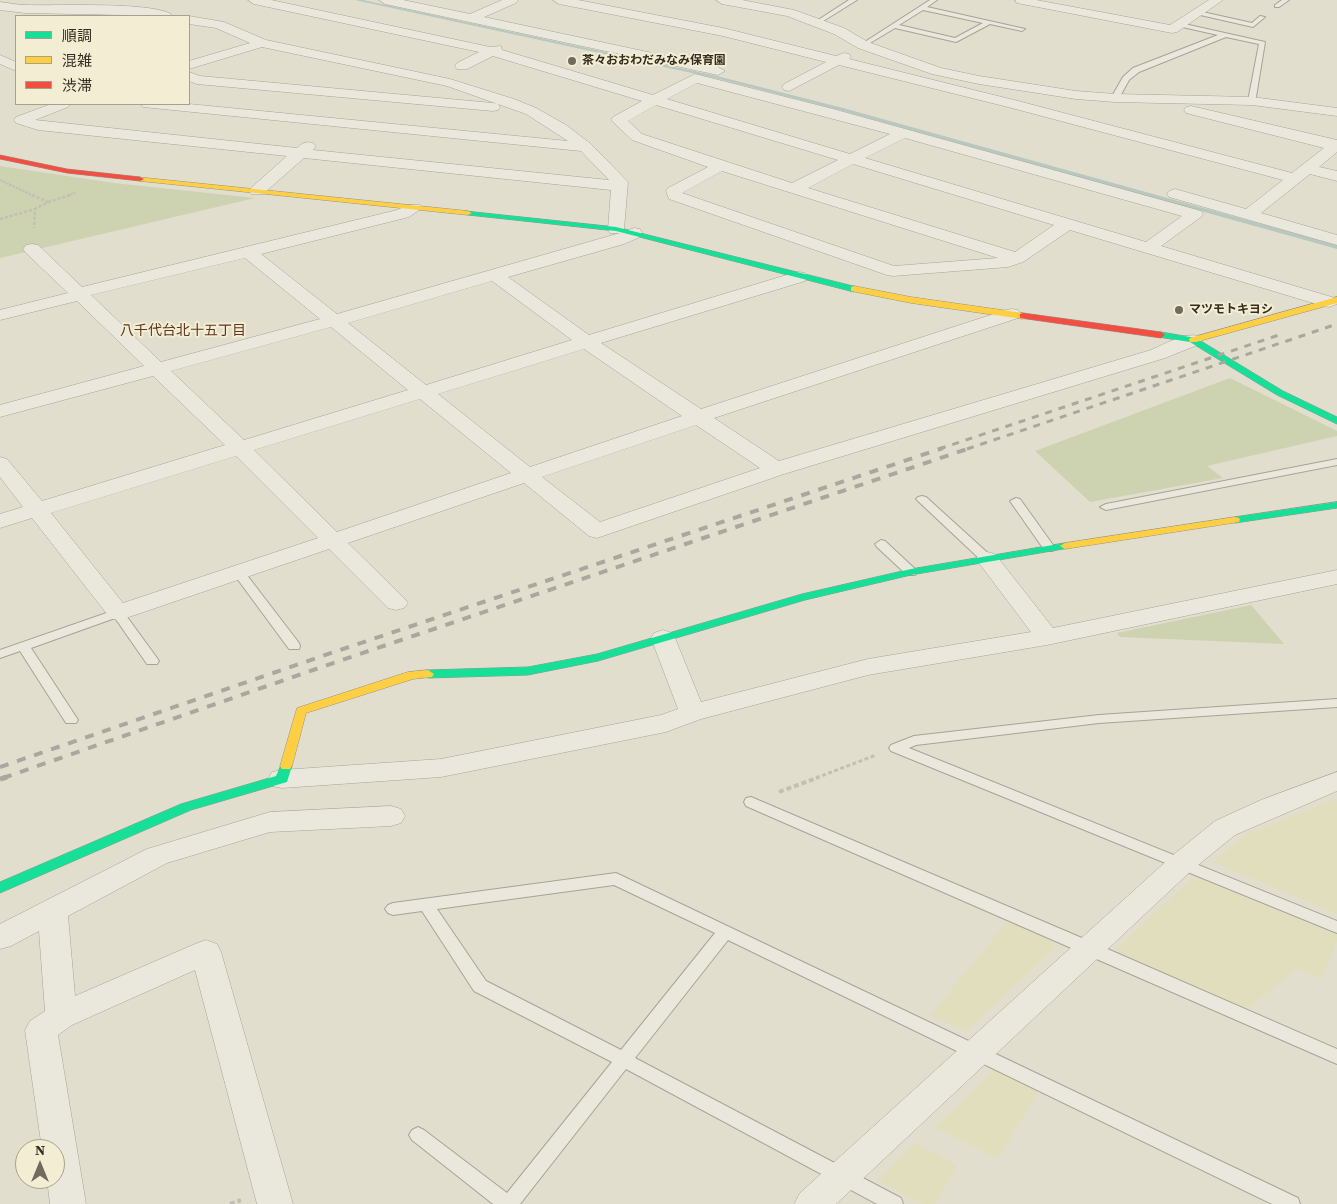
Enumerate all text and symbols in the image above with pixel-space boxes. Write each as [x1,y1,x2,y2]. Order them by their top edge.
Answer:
legend [15,15,190,105]
text: 順調 [62,25,92,46]
text: 混雑 [62,50,92,71]
place label: 茶々おおわだみなみ保育園 [582,54,726,68]
marker: 茶々おおわだみなみ保育園 [566,55,578,67]
text: 渋滞 [62,75,92,96]
place label: マツモトキヨシ [1189,303,1273,317]
marker: マツモトキヨシ [1173,304,1185,316]
district label: 八千代台北十五丁目 [120,323,246,339]
north arrow [15,1139,65,1189]
text: N [35,1140,45,1160]

